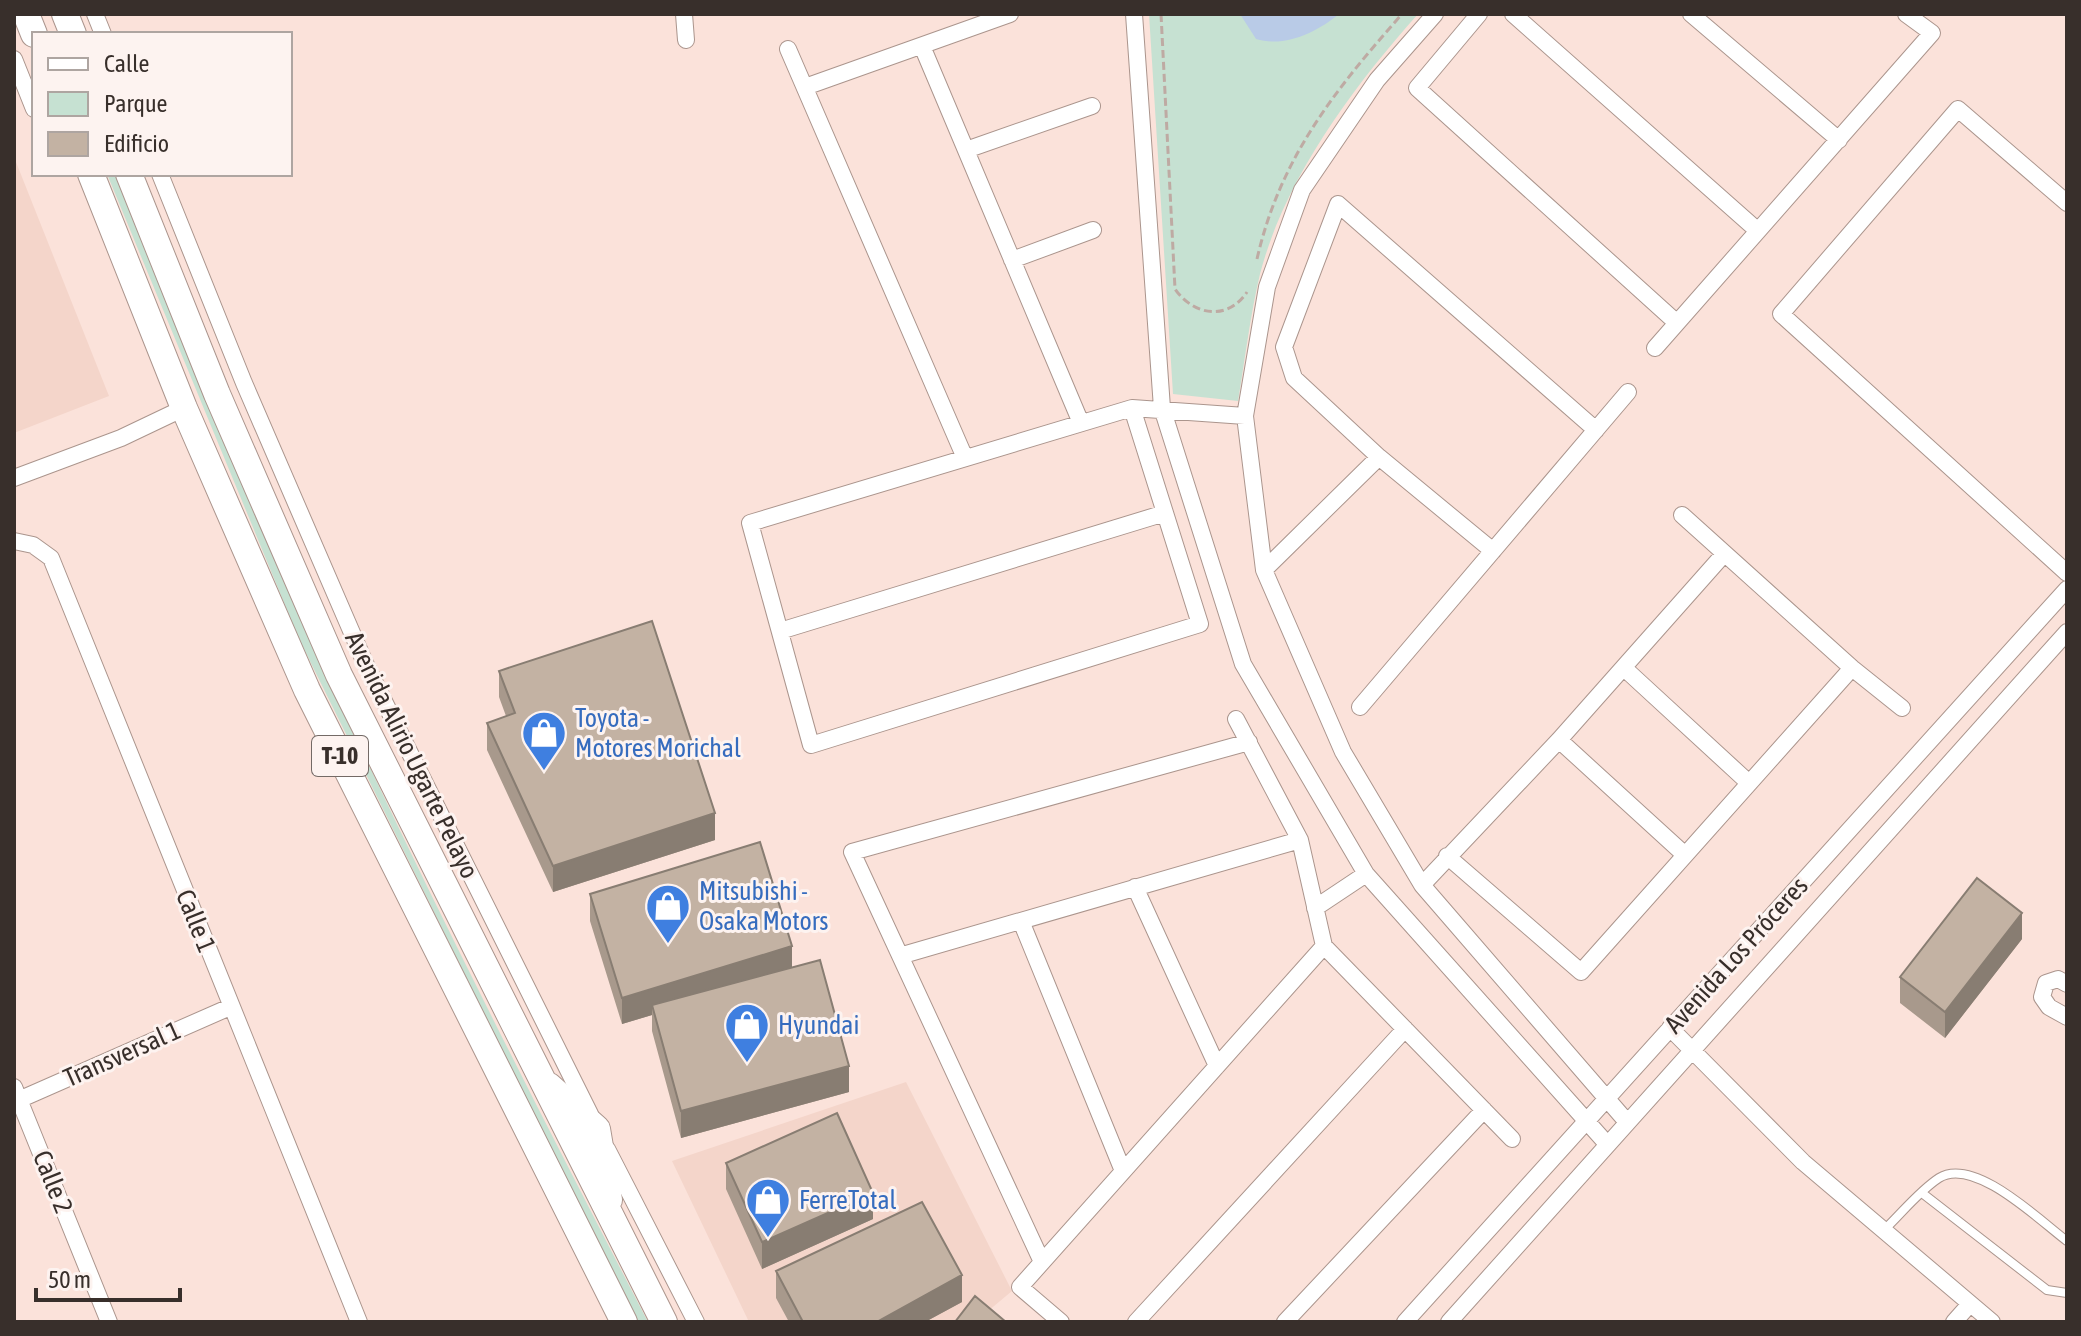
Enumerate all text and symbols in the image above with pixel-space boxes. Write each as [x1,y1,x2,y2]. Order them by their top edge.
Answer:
legend [32,32,292,176]
text: Calle [104,50,149,77]
text: Parque [104,90,167,117]
text: Edificio [104,130,169,157]
street label: Avenida Alirio Ugarte Pelayo [339,627,485,883]
place label: Toyota - Motores Morichal [575,703,741,763]
shop icon: Toyota - Motores Morichal [520,709,568,772]
road number: T-10 [312,736,368,776]
street label: Avenida Los Próceres [1658,871,1814,1039]
place label: Mitsubishi - Osaka Motors [699,876,828,936]
shop icon: Mitsubishi - Osaka Motors [644,882,692,945]
street label: Calle 1 [170,885,222,957]
shop icon: Hyundai [723,1001,771,1064]
place label: Hyundai [778,1010,859,1040]
street label: Transversal 1 [59,1015,185,1093]
street label: Calle 2 [27,1146,79,1218]
shop icon: FerreTotal [744,1176,792,1239]
place label: FerreTotal [799,1185,897,1215]
scale bar [36,1252,180,1302]
text: 50 m [48,1266,91,1293]

